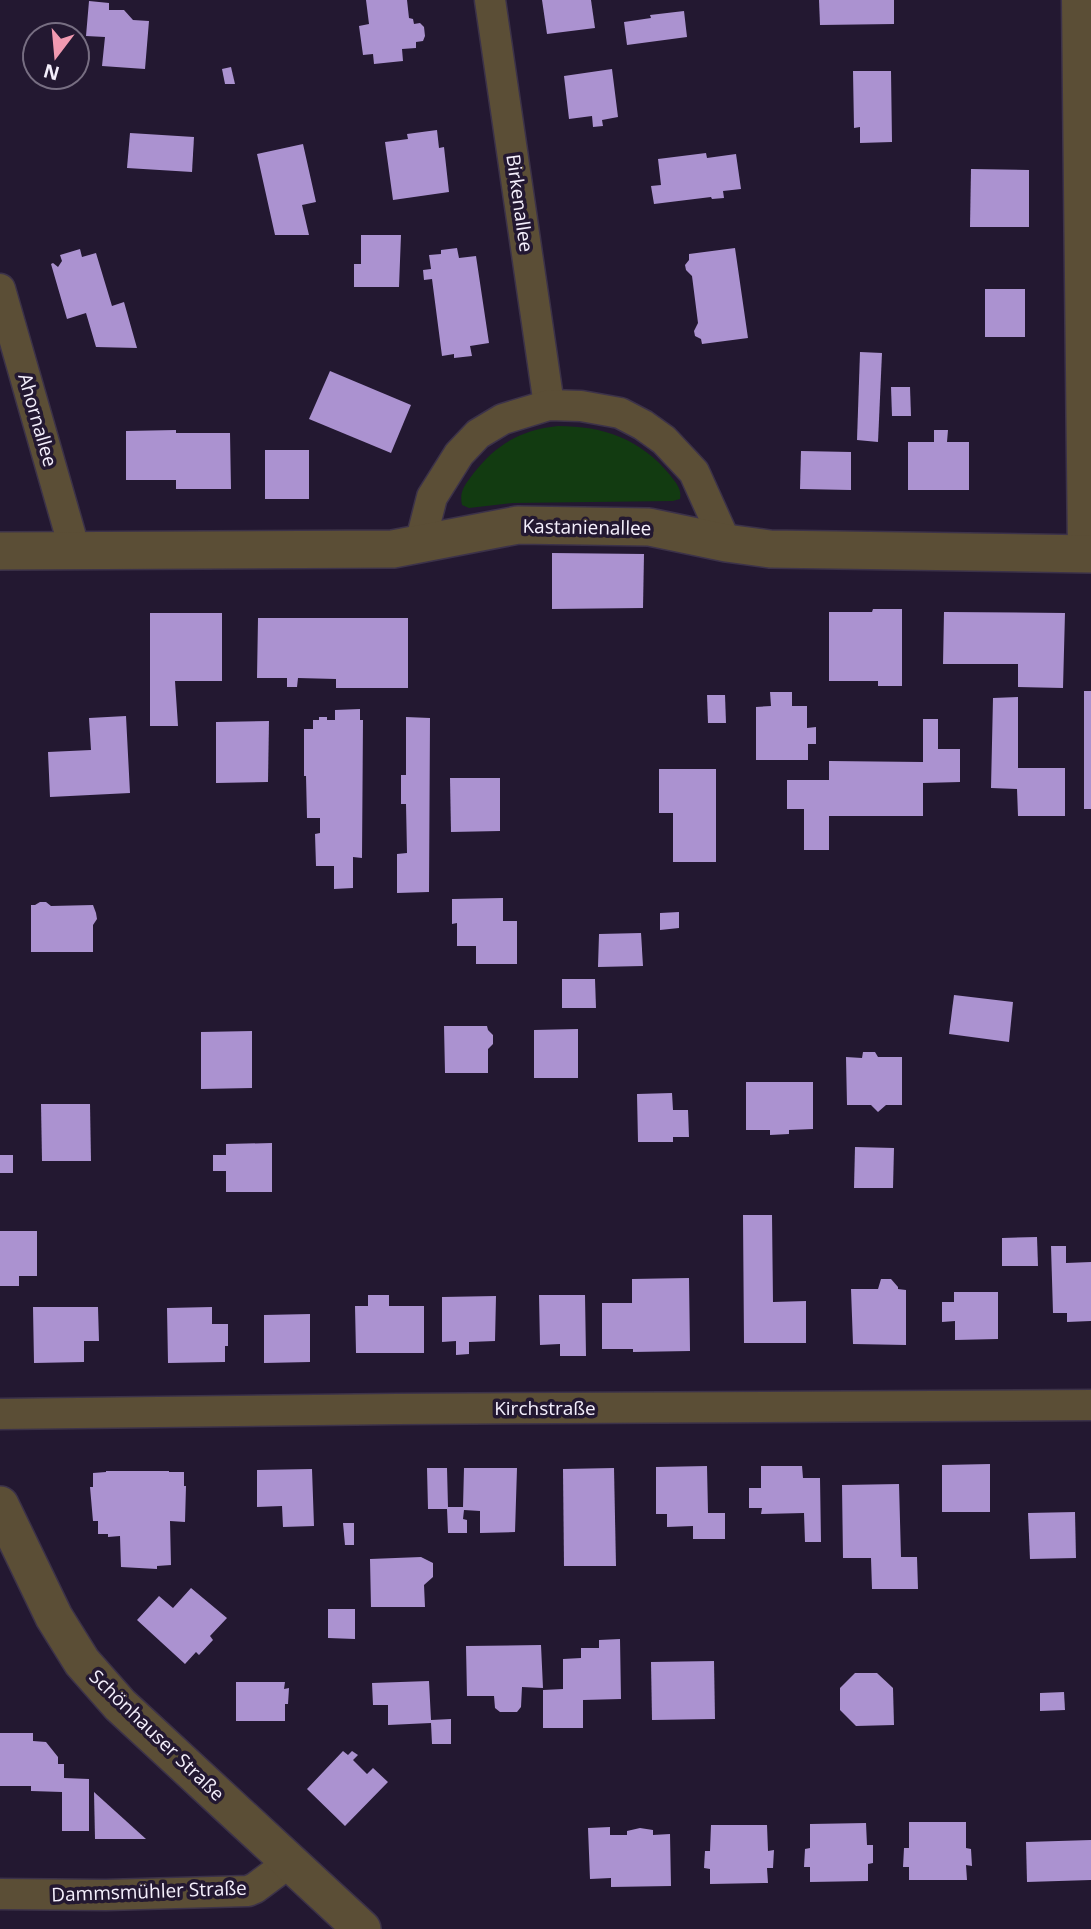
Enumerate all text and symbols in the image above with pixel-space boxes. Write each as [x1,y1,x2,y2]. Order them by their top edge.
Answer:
north arrow [21,21,91,91]
text: N [40,58,62,87]
street label: Birkenallee [500,152,540,254]
street label: Ahornallee [12,370,64,470]
street label: Kastanienallee [522,513,652,541]
street label: Kirchstraße [494,1395,596,1421]
street label: Schönhauser Straße [84,1664,230,1806]
street label: Dammsmühler Straße [51,1875,247,1907]

